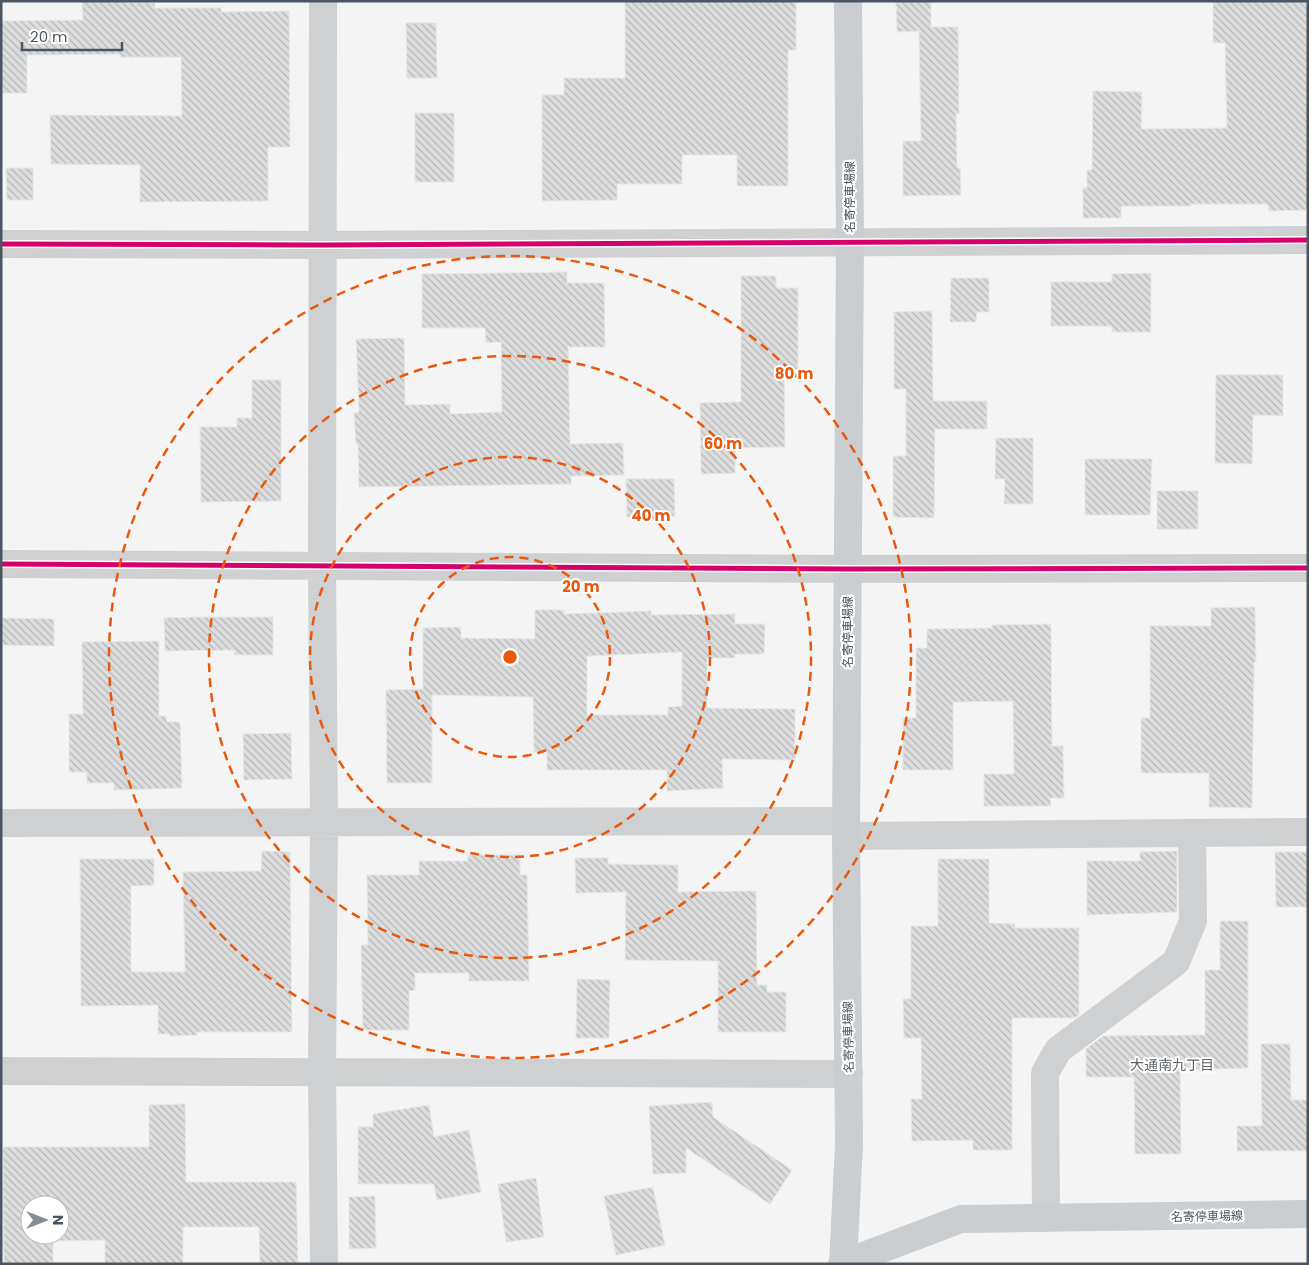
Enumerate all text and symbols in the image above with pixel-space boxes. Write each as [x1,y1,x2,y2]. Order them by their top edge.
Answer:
scale bar [22,20,122,52]
text: 20 m [30,26,68,47]
street label: 名寄停車場線 [841,161,858,233]
text: 80 m [775,363,813,384]
text: 60 m [704,433,742,454]
text: 40 m [631,505,671,526]
text: 20 m [562,576,600,597]
street label: 名寄停車場線 [839,596,856,668]
centre of rings [501,648,519,666]
street label: 名寄停車場線 [839,1001,857,1073]
district label: 大通南九丁目 [1130,1055,1214,1075]
north arrow [20,1195,70,1245]
street label: 名寄停車場線 [1171,1207,1243,1225]
text: N [48,1215,68,1225]

